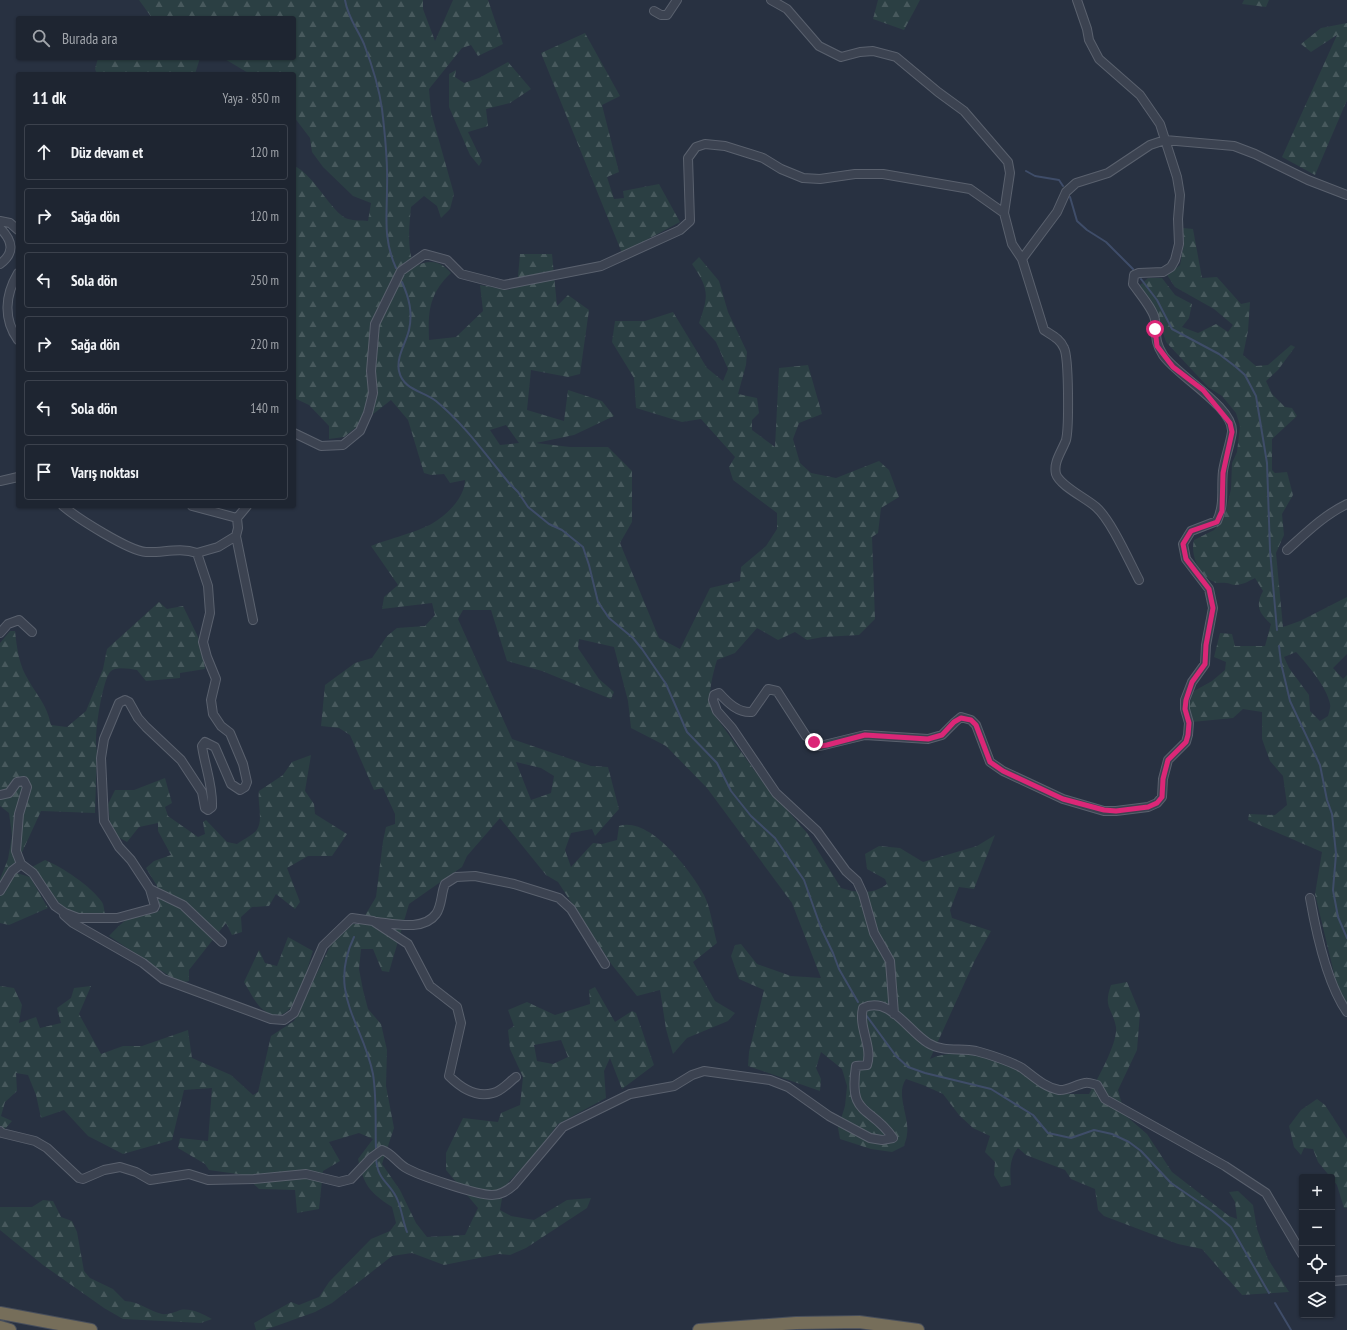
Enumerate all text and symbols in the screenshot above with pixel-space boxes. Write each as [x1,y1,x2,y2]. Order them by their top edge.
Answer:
search box [16,16,296,60]
icon: search [30,27,52,49]
text: Burada ara [62,29,117,48]
text: 11 dk [32,87,66,109]
text: Yaya · 850 m [223,90,280,107]
icon: ahead [33,141,55,163]
text: Düz devam et [71,143,143,162]
text: 120 m [250,144,279,161]
icon: right [33,205,55,227]
text: Sağa dön [71,207,120,226]
text: 120 m [250,208,279,225]
icon: left [33,269,55,291]
text: Sola dön [71,271,117,290]
text: 250 m [250,272,279,289]
route start [1146,320,1164,338]
icon: right [33,333,55,355]
text: Sağa dön [71,335,120,354]
text: 220 m [250,336,279,353]
icon: left [33,397,55,419]
text: Sola dön [71,399,117,418]
text: 140 m [250,400,279,417]
icon: arrive [33,461,55,483]
text: Varış noktası [71,463,139,482]
route end [805,733,823,751]
map controls [1299,1174,1335,1318]
button: + [1299,1174,1335,1210]
button: − [1299,1210,1335,1246]
button: locate [1299,1246,1335,1282]
button: layers [1299,1282,1335,1318]

